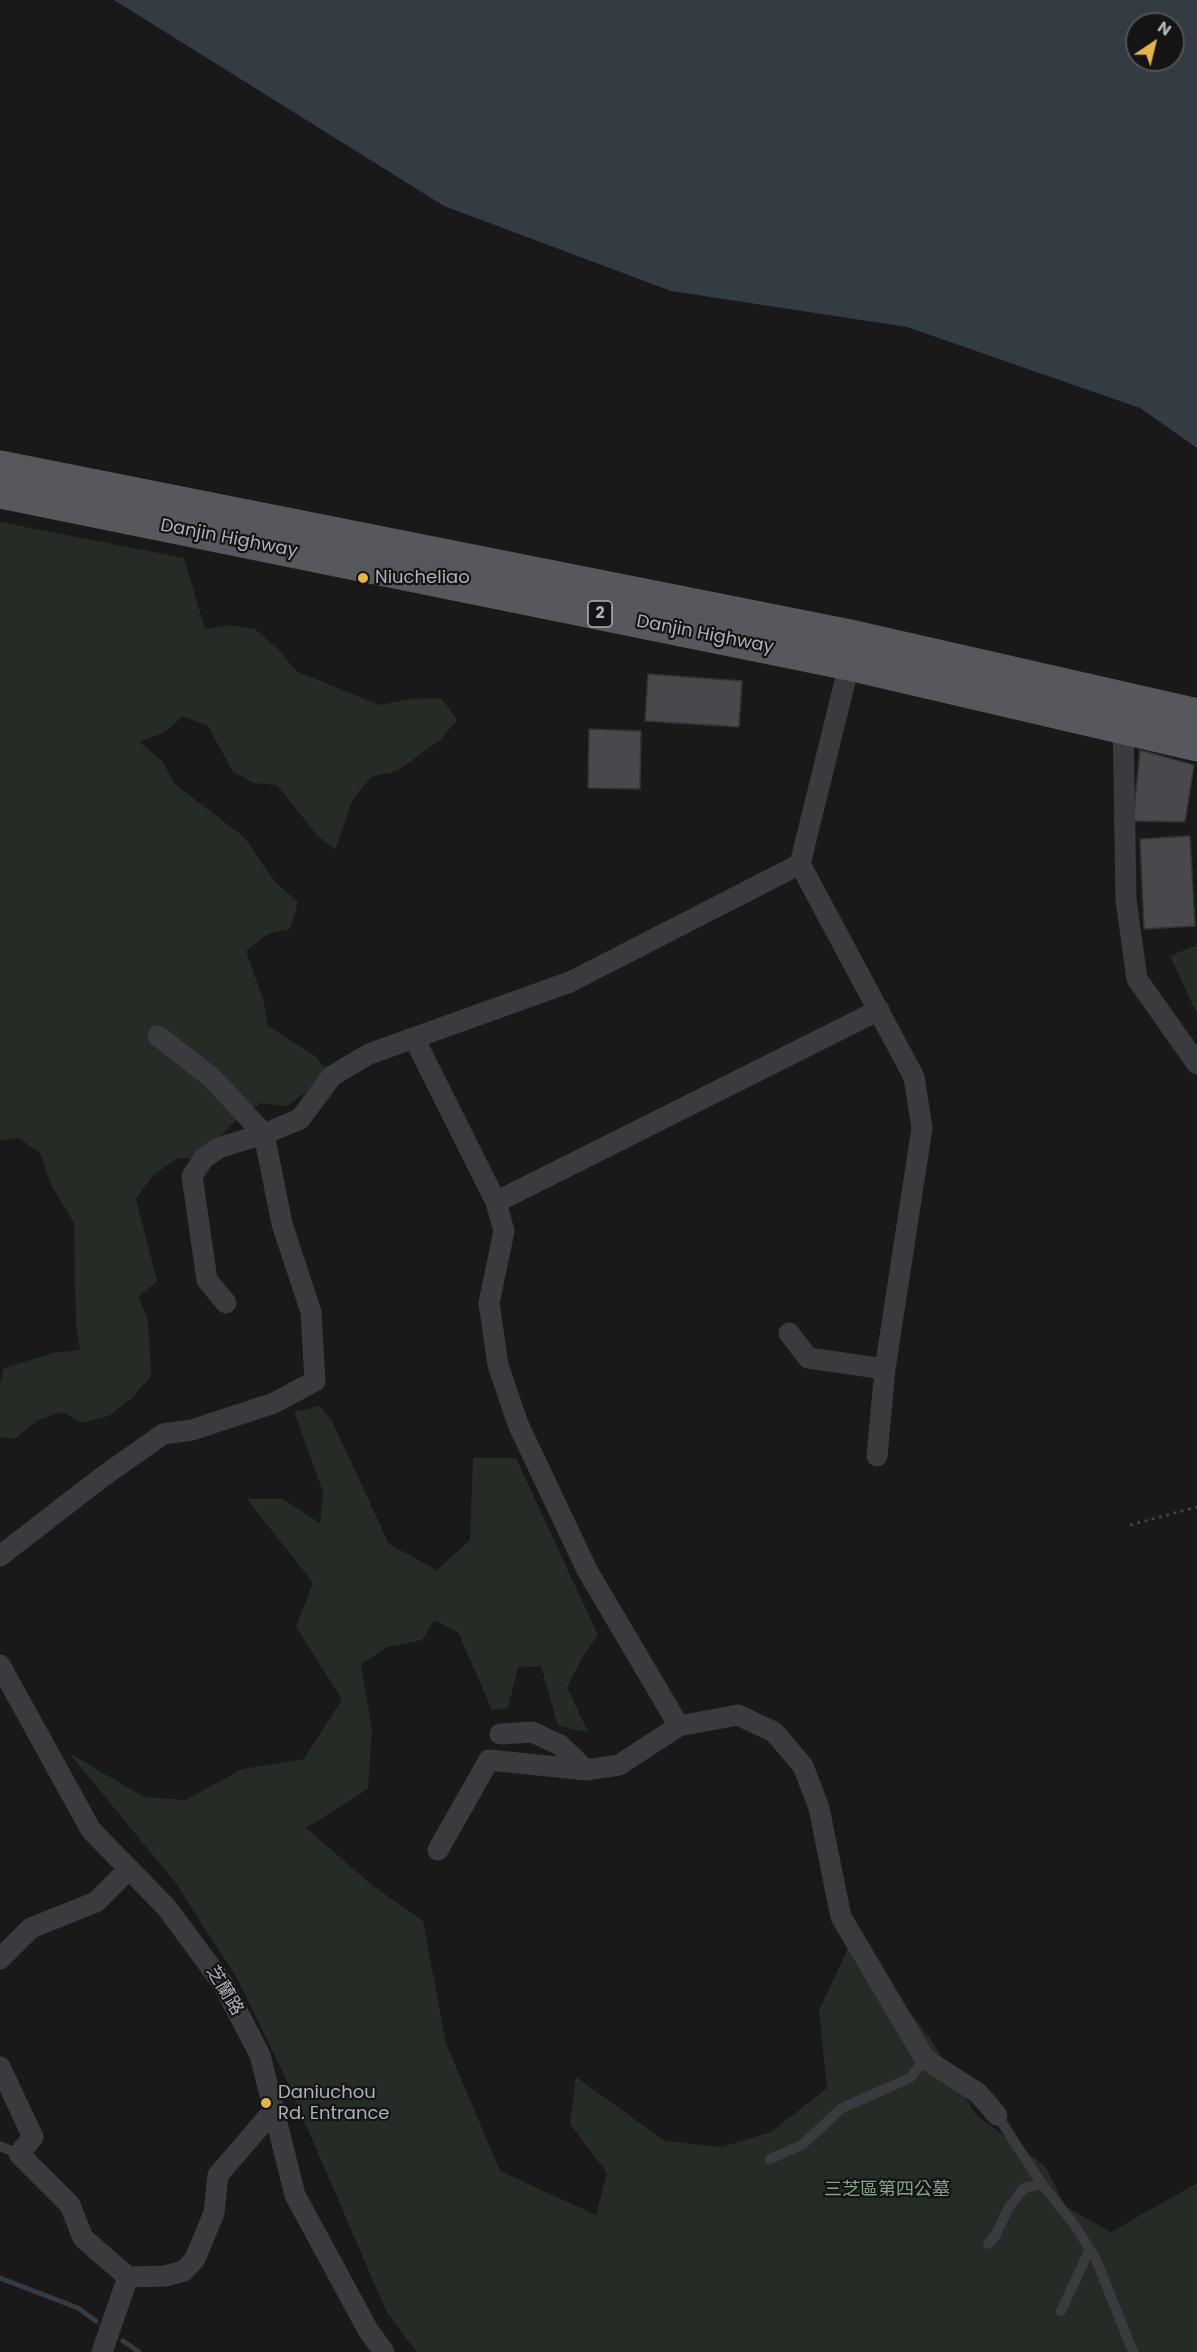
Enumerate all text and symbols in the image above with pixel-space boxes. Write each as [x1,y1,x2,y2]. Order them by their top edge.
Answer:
north arrow [1125,12,1185,72]
text: N [1153,16,1176,41]
street label: Danjin Highway [159,515,299,563]
place label: Niucheliao [375,567,470,589]
marker: Niucheliao [356,571,370,585]
road number: 2 [588,601,612,627]
street label: Danjin Highway [635,611,775,659]
street label: 芝蘭路 [201,1962,247,2020]
place label: Daniuchou Rd. Entrance [278,2082,389,2124]
marker: Daniuchou Rd. Entrance [259,2096,273,2110]
park label: 三芝區第四公墓 [824,2179,950,2201]

